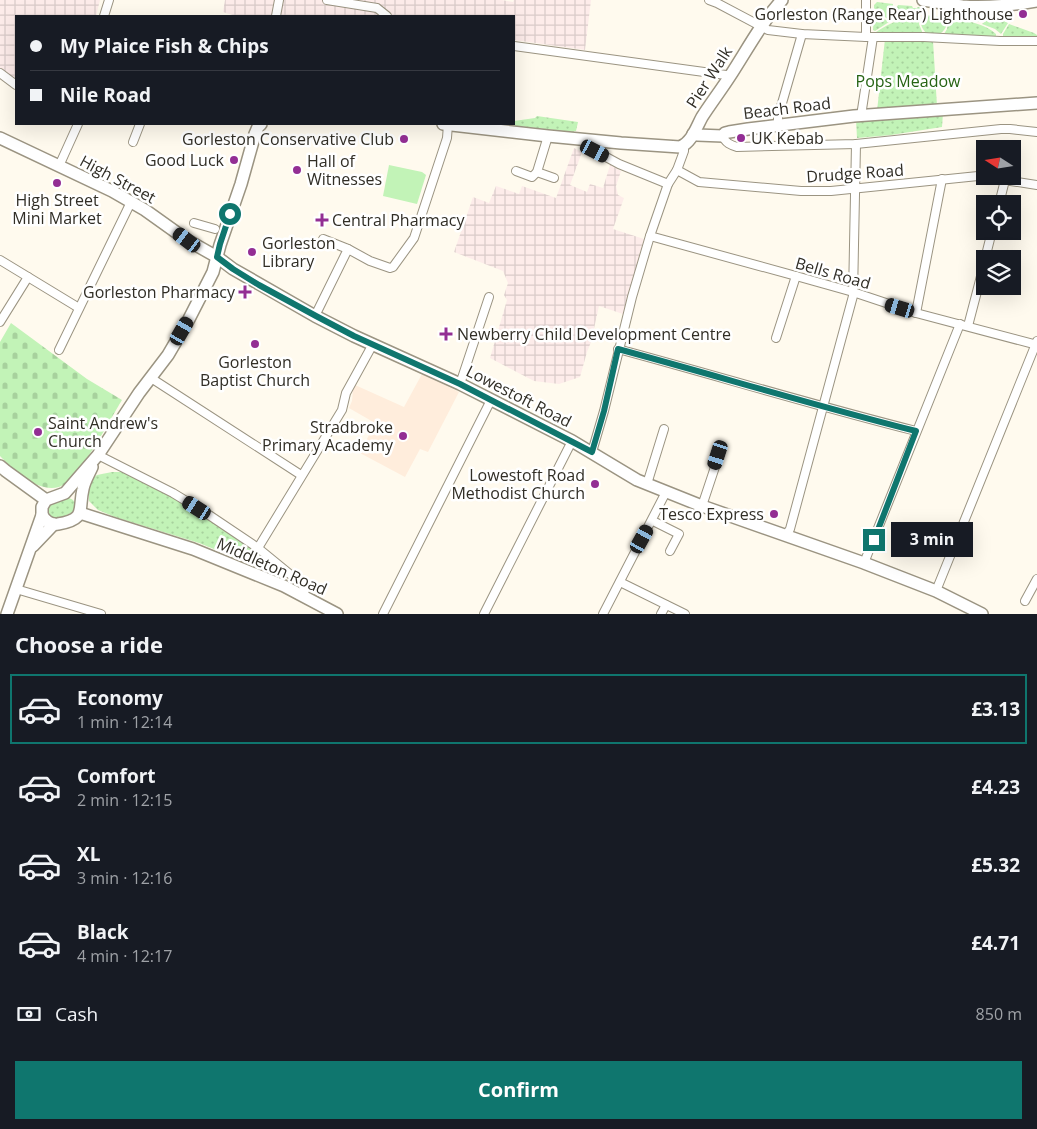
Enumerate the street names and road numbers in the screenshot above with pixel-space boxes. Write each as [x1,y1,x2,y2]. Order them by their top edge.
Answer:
street label: Pier Walk [681,41,737,112]
street label: Beach Road [742,92,832,124]
street label: High Street [76,150,160,208]
street label: Drudge Road [805,159,905,187]
street label: Bells Road [793,252,873,294]
street label: Lowestoft Road [462,360,576,432]
street label: Middleton Road [213,532,331,600]

